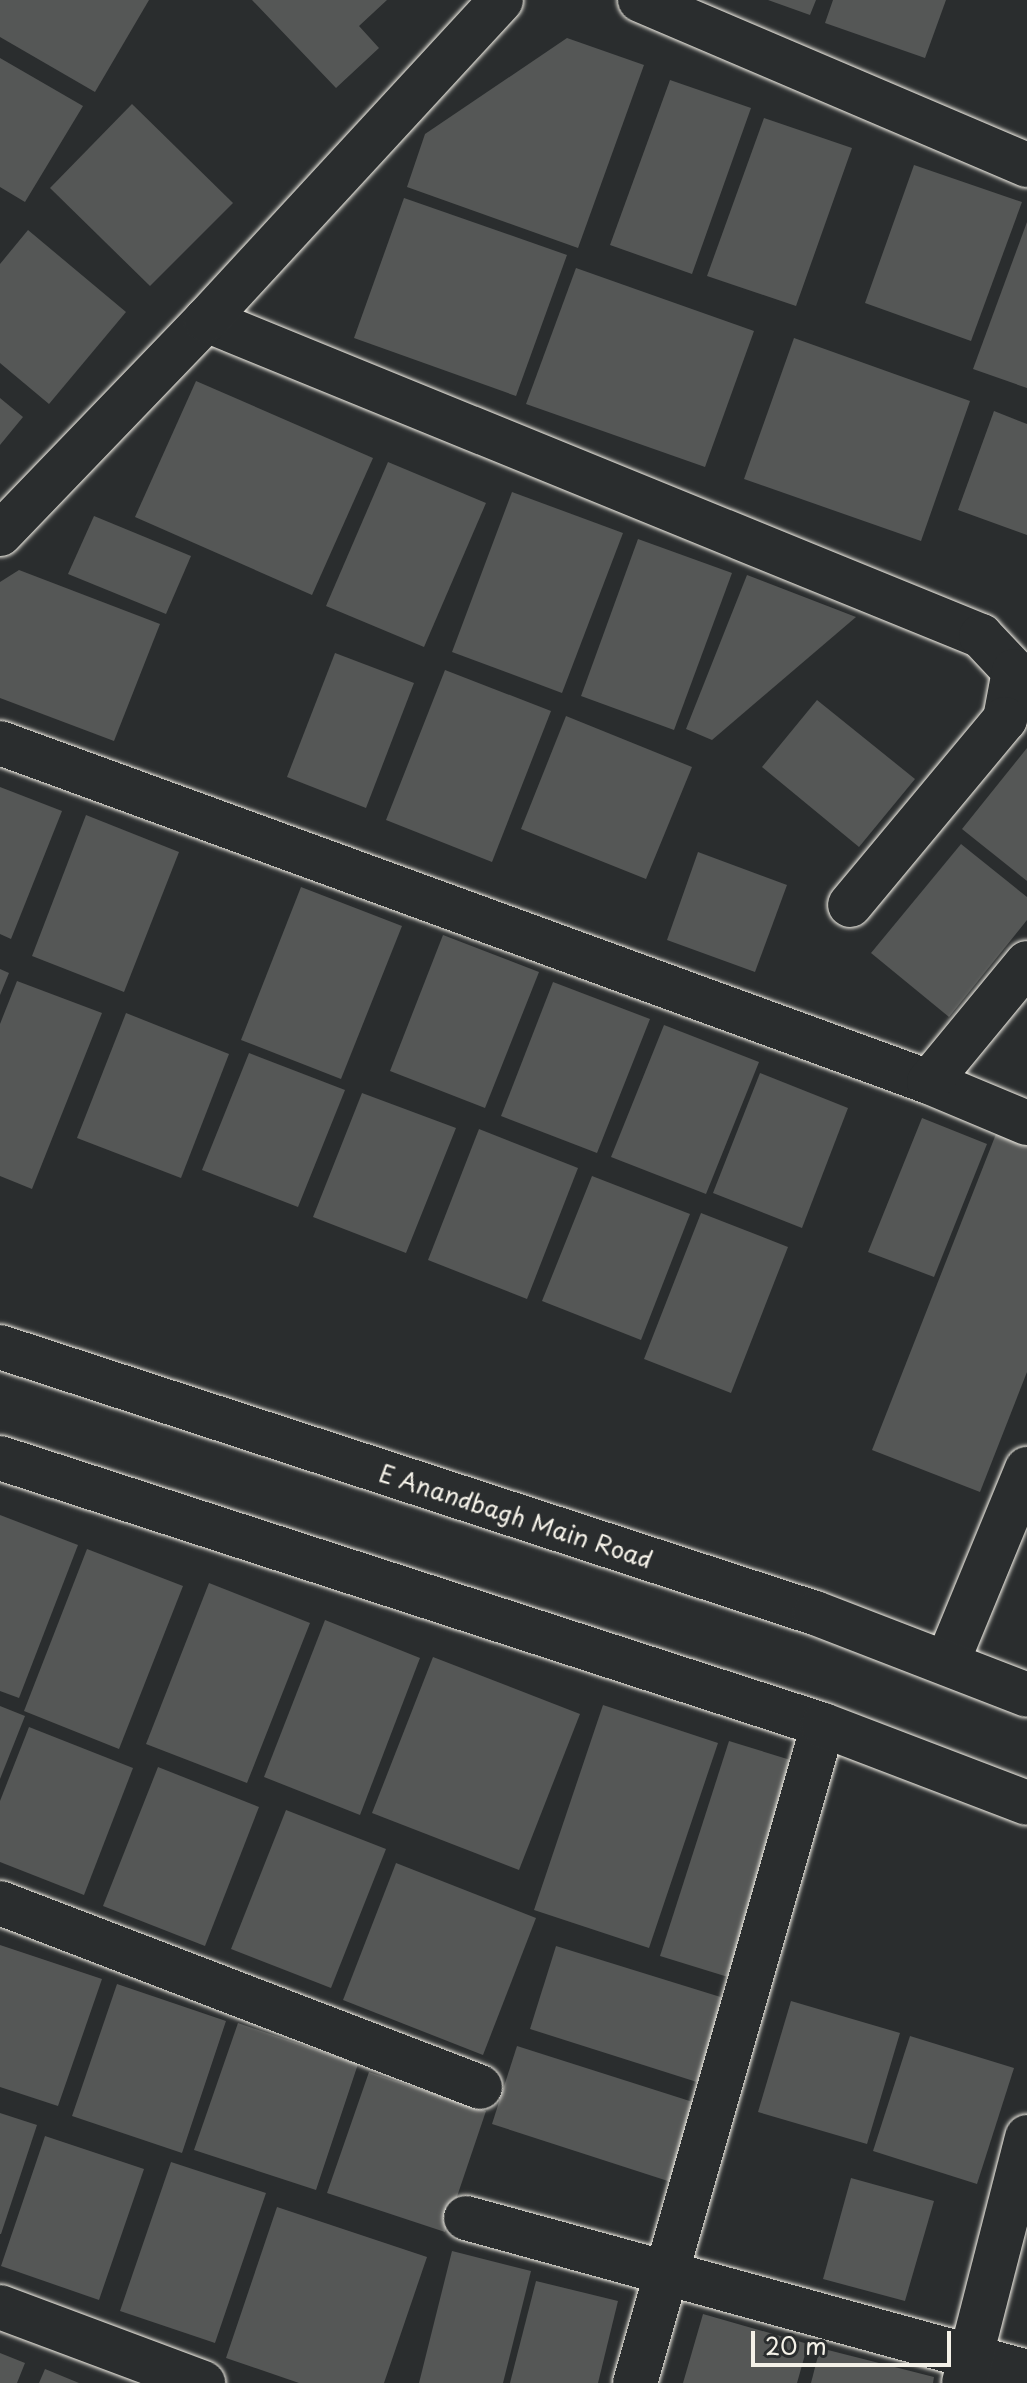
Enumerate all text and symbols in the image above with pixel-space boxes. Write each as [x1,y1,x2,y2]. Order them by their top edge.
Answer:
street label: E Anandbagh Main Road [375,1458,657,1574]
scale bar [755,2315,955,2365]
text: 20 m [765,2327,827,2363]

